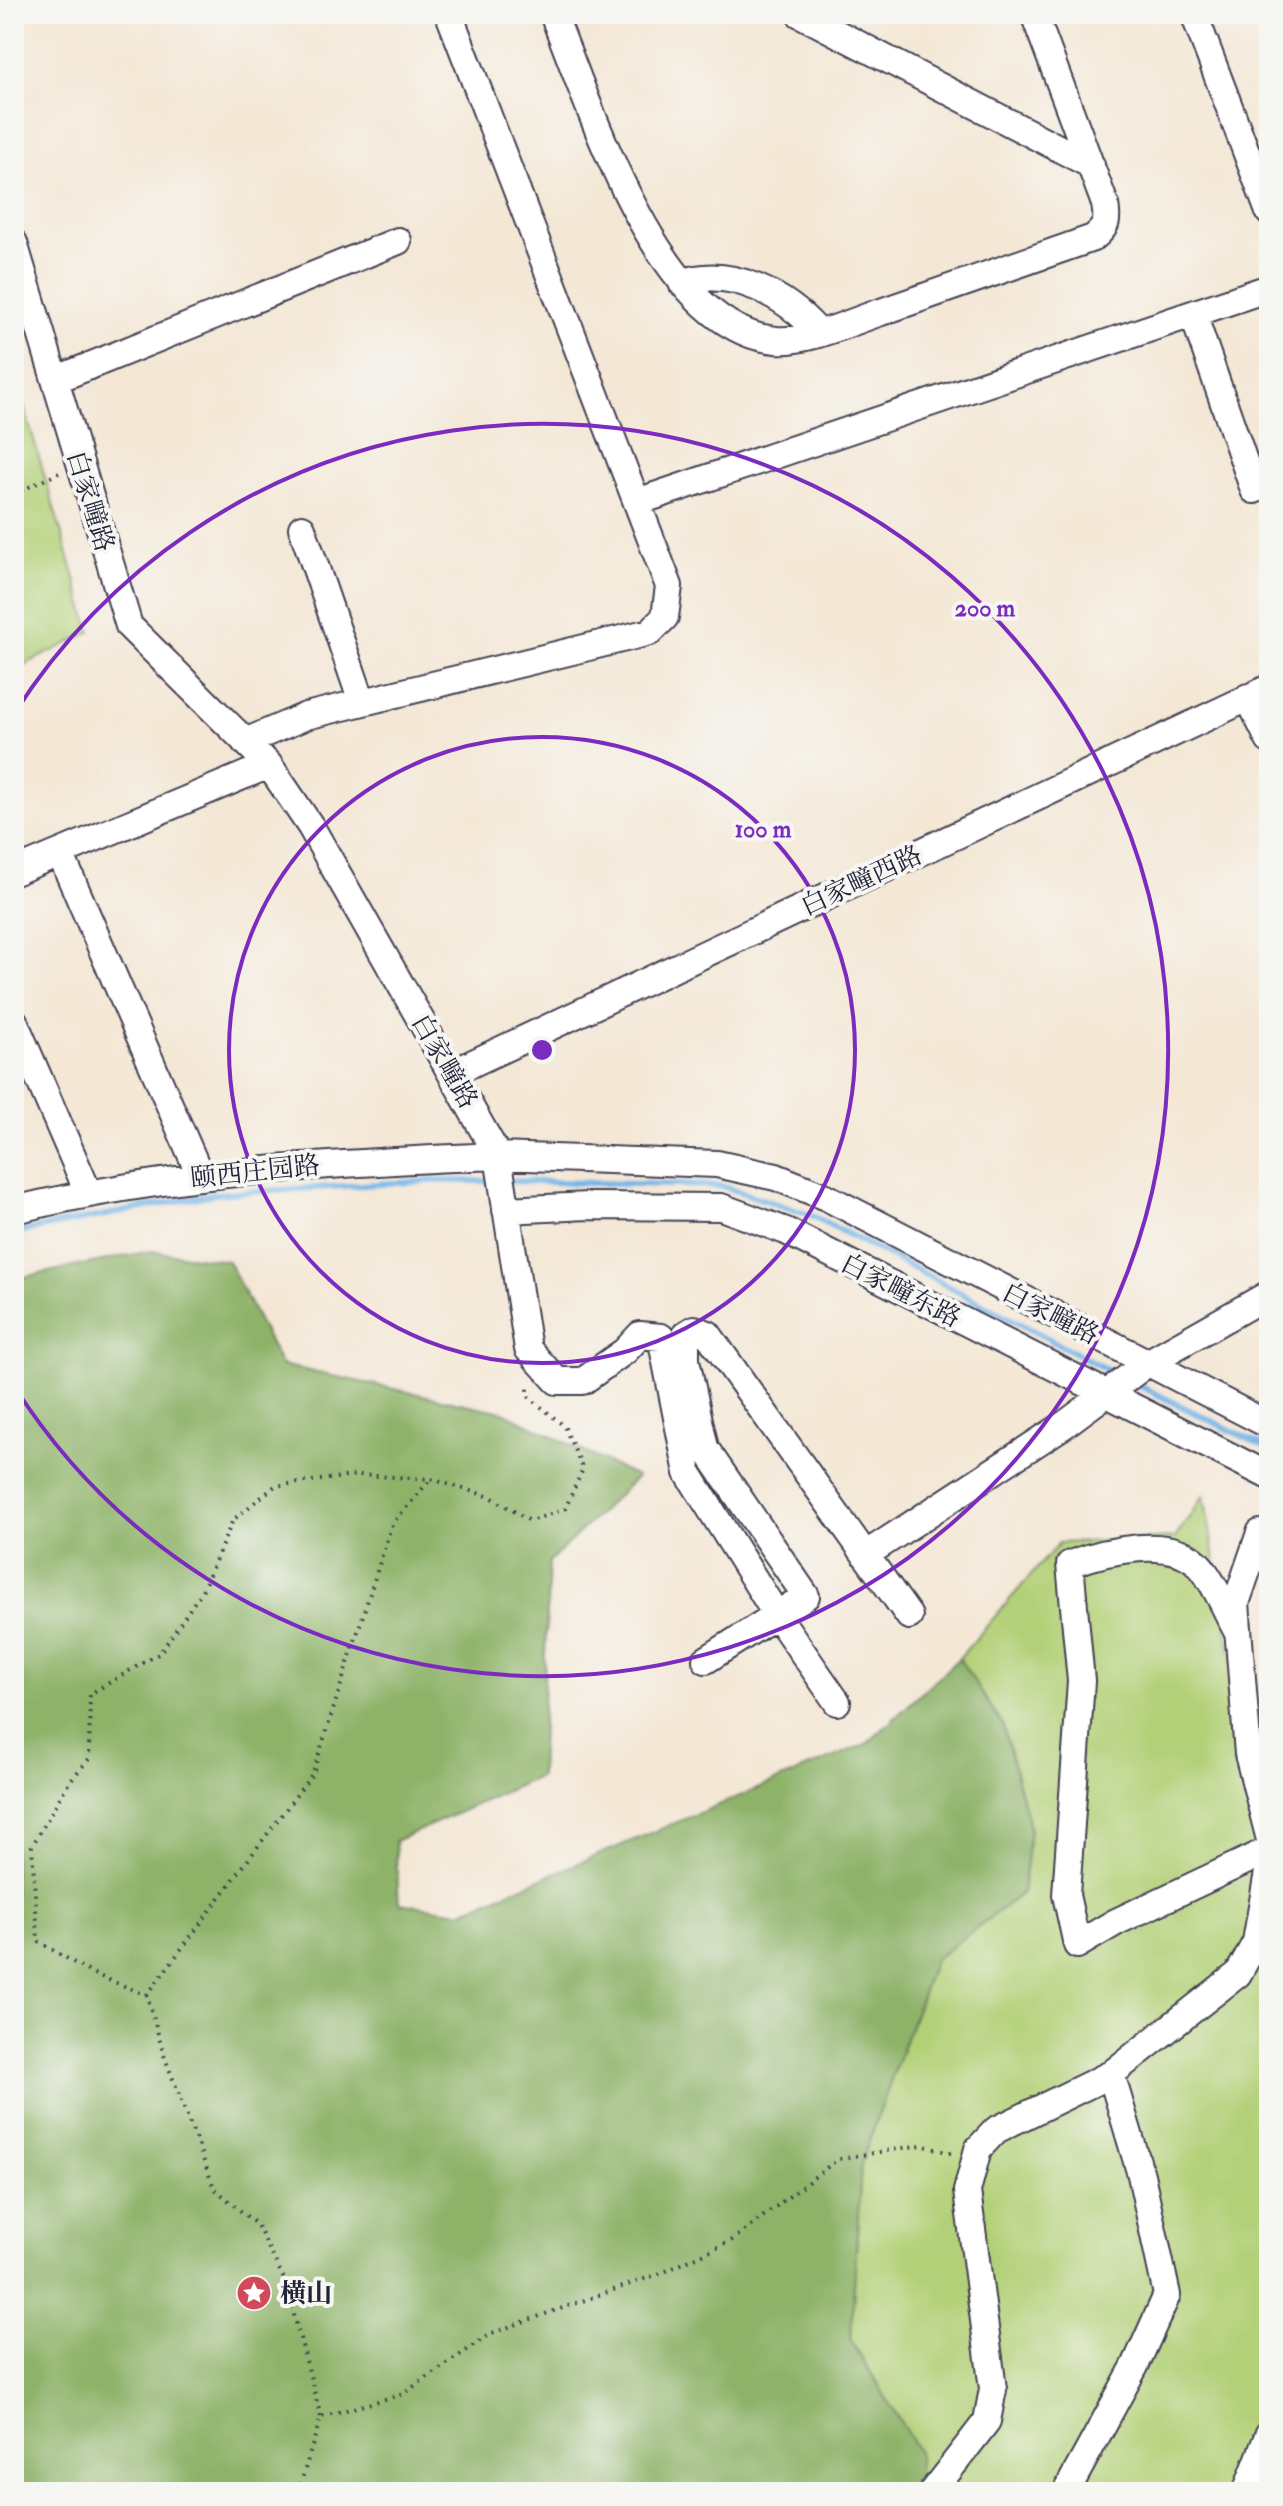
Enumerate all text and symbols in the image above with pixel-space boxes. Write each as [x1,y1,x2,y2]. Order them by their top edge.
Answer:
street label: 白家疃路 [60,447,121,556]
text: 200 m [955,593,1016,624]
text: 100 m [735,814,792,845]
street label: 白家疃西路 [796,839,927,923]
street label: 白家疃路 [404,1008,484,1115]
centre of rings [528,1036,556,1064]
street label: 颐西庄园路 [189,1149,321,1195]
street label: 白家疃东路 [835,1247,966,1335]
street label: 白家疃路 [997,1276,1104,1352]
place icon: 横山 [235,2274,273,2312]
place label: 横山 [280,2278,332,2310]

